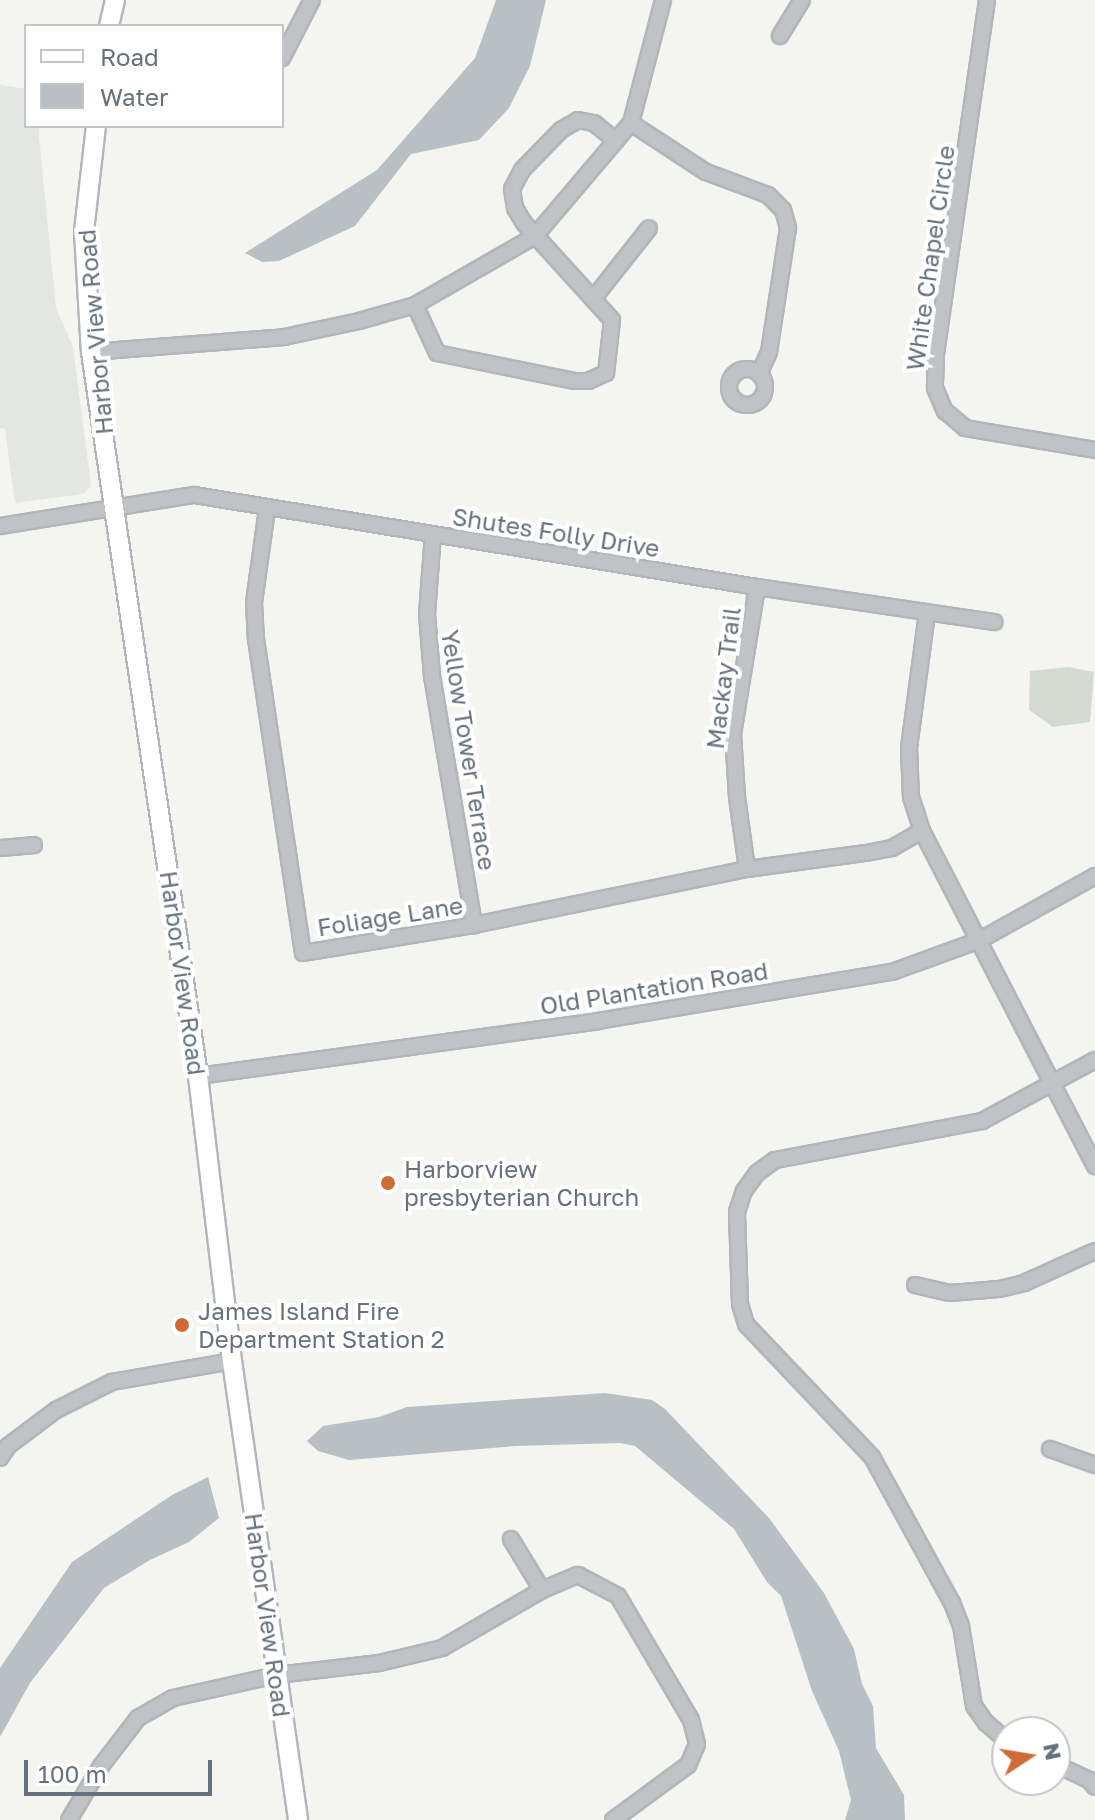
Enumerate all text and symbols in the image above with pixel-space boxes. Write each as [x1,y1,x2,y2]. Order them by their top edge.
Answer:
legend [24,24,284,128]
text: Road [100,42,159,71]
text: Water [100,82,168,111]
street label: White Chapel Circle [900,144,960,372]
street label: Harbor View Road [72,228,118,436]
street label: Shutes Folly Drive [450,501,662,563]
street label: Mackay Trail [700,605,746,751]
street label: Yellow Tower Terrace [436,628,502,872]
street label: Harbor View Road [154,869,212,1077]
street label: Foliage Lane [315,890,465,942]
street label: Old Plantation Road [538,956,770,1020]
place label: Harborview presbyterian Church [404,1155,639,1211]
marker: Harborview presbyterian Church [379,1174,397,1192]
place label: James Island Fire Department Station 2 [198,1297,445,1353]
marker: James Island Fire Department Station 2 [173,1316,191,1334]
street label: Harbor View Road [239,1511,297,1719]
north arrow [991,1716,1071,1796]
text: N [1038,1740,1068,1762]
scale bar [28,1744,216,1794]
text: 100 m [38,1759,107,1788]

